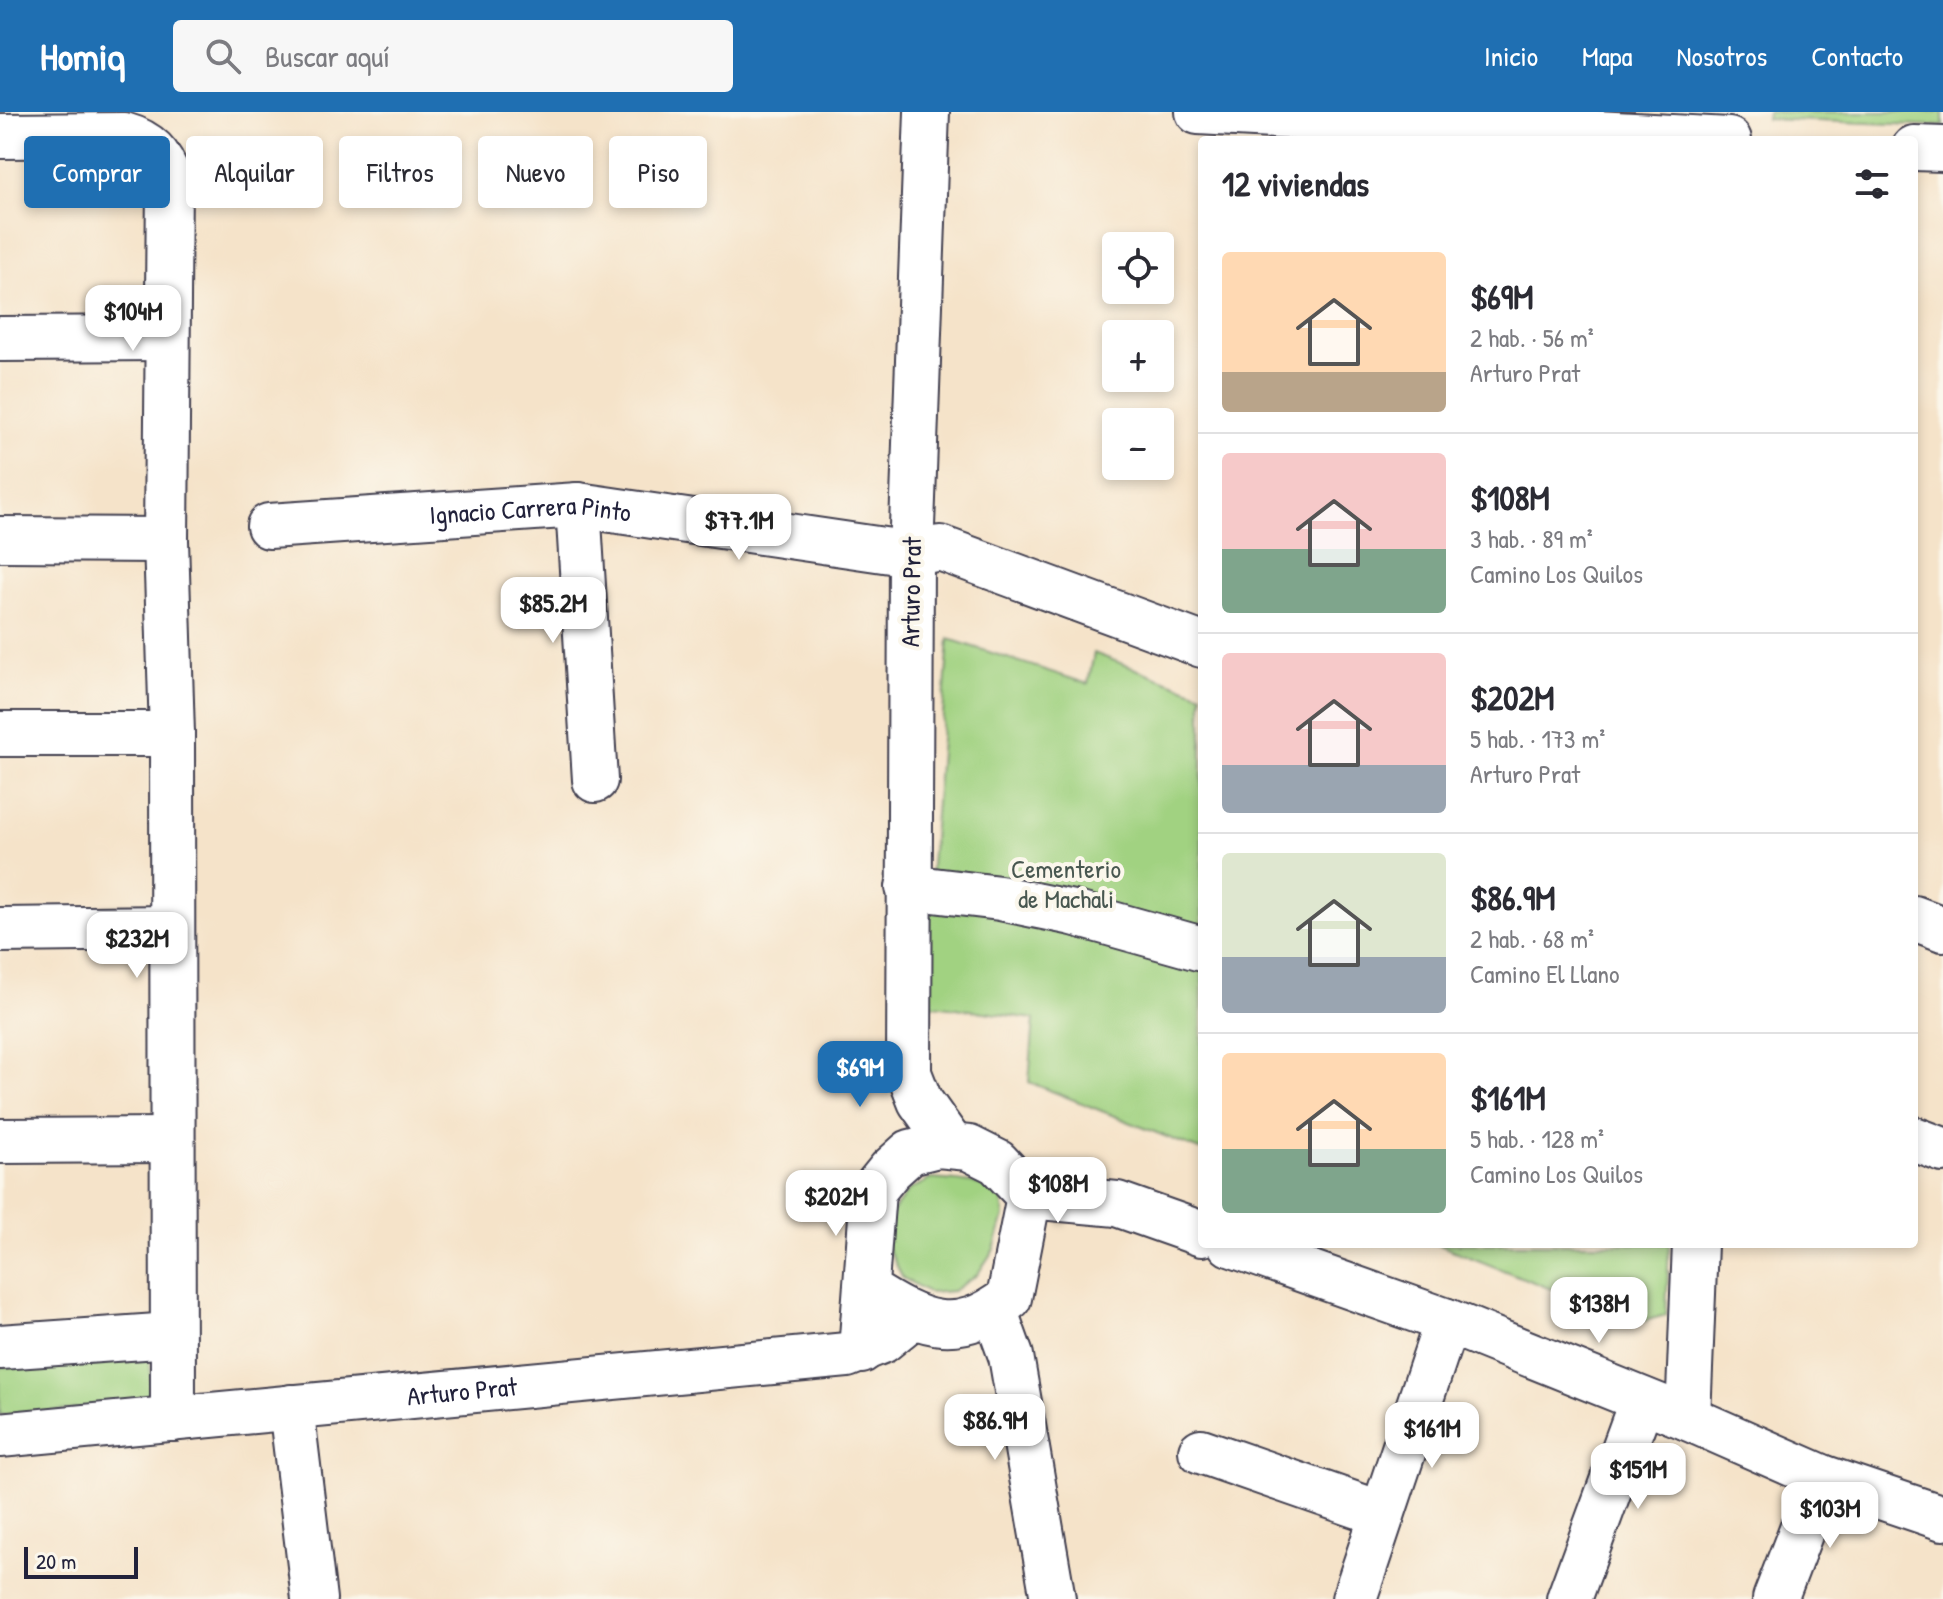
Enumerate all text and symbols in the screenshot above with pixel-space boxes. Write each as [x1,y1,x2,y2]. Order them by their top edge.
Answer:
search box [173,20,733,92]
text: Homiq [40,30,125,82]
icon: search [201,34,245,78]
text: Buscar aquí [265,36,390,76]
text: Inicio [1484,37,1538,75]
text: Mapa [1582,37,1633,75]
text: Nosotros [1677,37,1767,75]
text: Contacto [1811,37,1903,75]
chip: Comprar [24,136,170,208]
chip: Alquilar [186,136,323,208]
chip: Filtros [339,136,462,208]
chip: Nuevo [478,136,593,208]
chip: Piso [609,136,707,208]
text: 12 viviendas [1222,161,1369,207]
icon: filters [1850,162,1894,206]
map controls [1102,232,1174,480]
button: locate [1102,232,1174,304]
text: $69M [1470,274,1534,320]
icon: home [1286,284,1382,380]
pin: $104M [77,285,189,353]
text: $104M [103,293,163,328]
button: + [1102,320,1174,392]
text: 2 hab. · 56 m² [1470,320,1594,355]
text: Arturo Prat [1470,355,1580,390]
button: − [1102,408,1174,480]
text: $108M [1470,475,1550,521]
icon: home [1286,485,1382,581]
street label: Ignacio Carrera Pinto [428,487,634,532]
pin: $77.1M [674,494,804,562]
text: $77.1M [704,502,774,537]
text: 3 hab. · 89 m² [1470,521,1593,556]
street label: Arturo Prat [892,536,929,647]
text: Camino Los Quilos [1470,556,1643,591]
pin: $85.2M [488,577,618,645]
text: $85.2M [519,585,587,620]
text: $202M [1470,675,1555,721]
icon: home [1286,685,1382,781]
text: 5 hab. · 173 m² [1470,721,1605,756]
text: Arturo Prat [1470,756,1580,791]
park label: Cementerio de Machali [1011,851,1121,916]
text: $86.9M [1470,875,1556,921]
icon: home [1286,885,1382,981]
pin: $232M [81,912,193,980]
text: $232M [105,920,169,955]
text: 2 hab. · 68 m² [1470,921,1594,956]
text: Camino El Llano [1470,956,1620,991]
pin: $69M [813,1041,907,1109]
text: $69M [836,1049,884,1084]
text: $161M [1470,1075,1546,1121]
icon: home [1286,1085,1382,1181]
text: 5 hab. · 128 m² [1470,1121,1604,1156]
text: Camino Los Quilos [1470,1156,1643,1191]
pin: $108M [1002,1157,1114,1225]
text: $108M [1028,1165,1089,1200]
pin: $202M [780,1170,892,1238]
text: $202M [804,1178,868,1213]
pin: $138M [1543,1277,1655,1345]
text: $138M [1569,1285,1630,1320]
street label: Arturo Prat [405,1368,519,1413]
pin: $86.9M [930,1394,1060,1462]
text: $86.9M [962,1402,1028,1437]
pin: $161M [1376,1402,1488,1470]
text: $161M [1403,1410,1461,1445]
pin: $151M [1582,1443,1694,1511]
text: $151M [1609,1451,1667,1486]
pin: $103M [1774,1482,1886,1550]
text: $103M [1799,1490,1861,1525]
scale bar [24,1543,138,1579]
text: 20 m [36,1546,76,1576]

